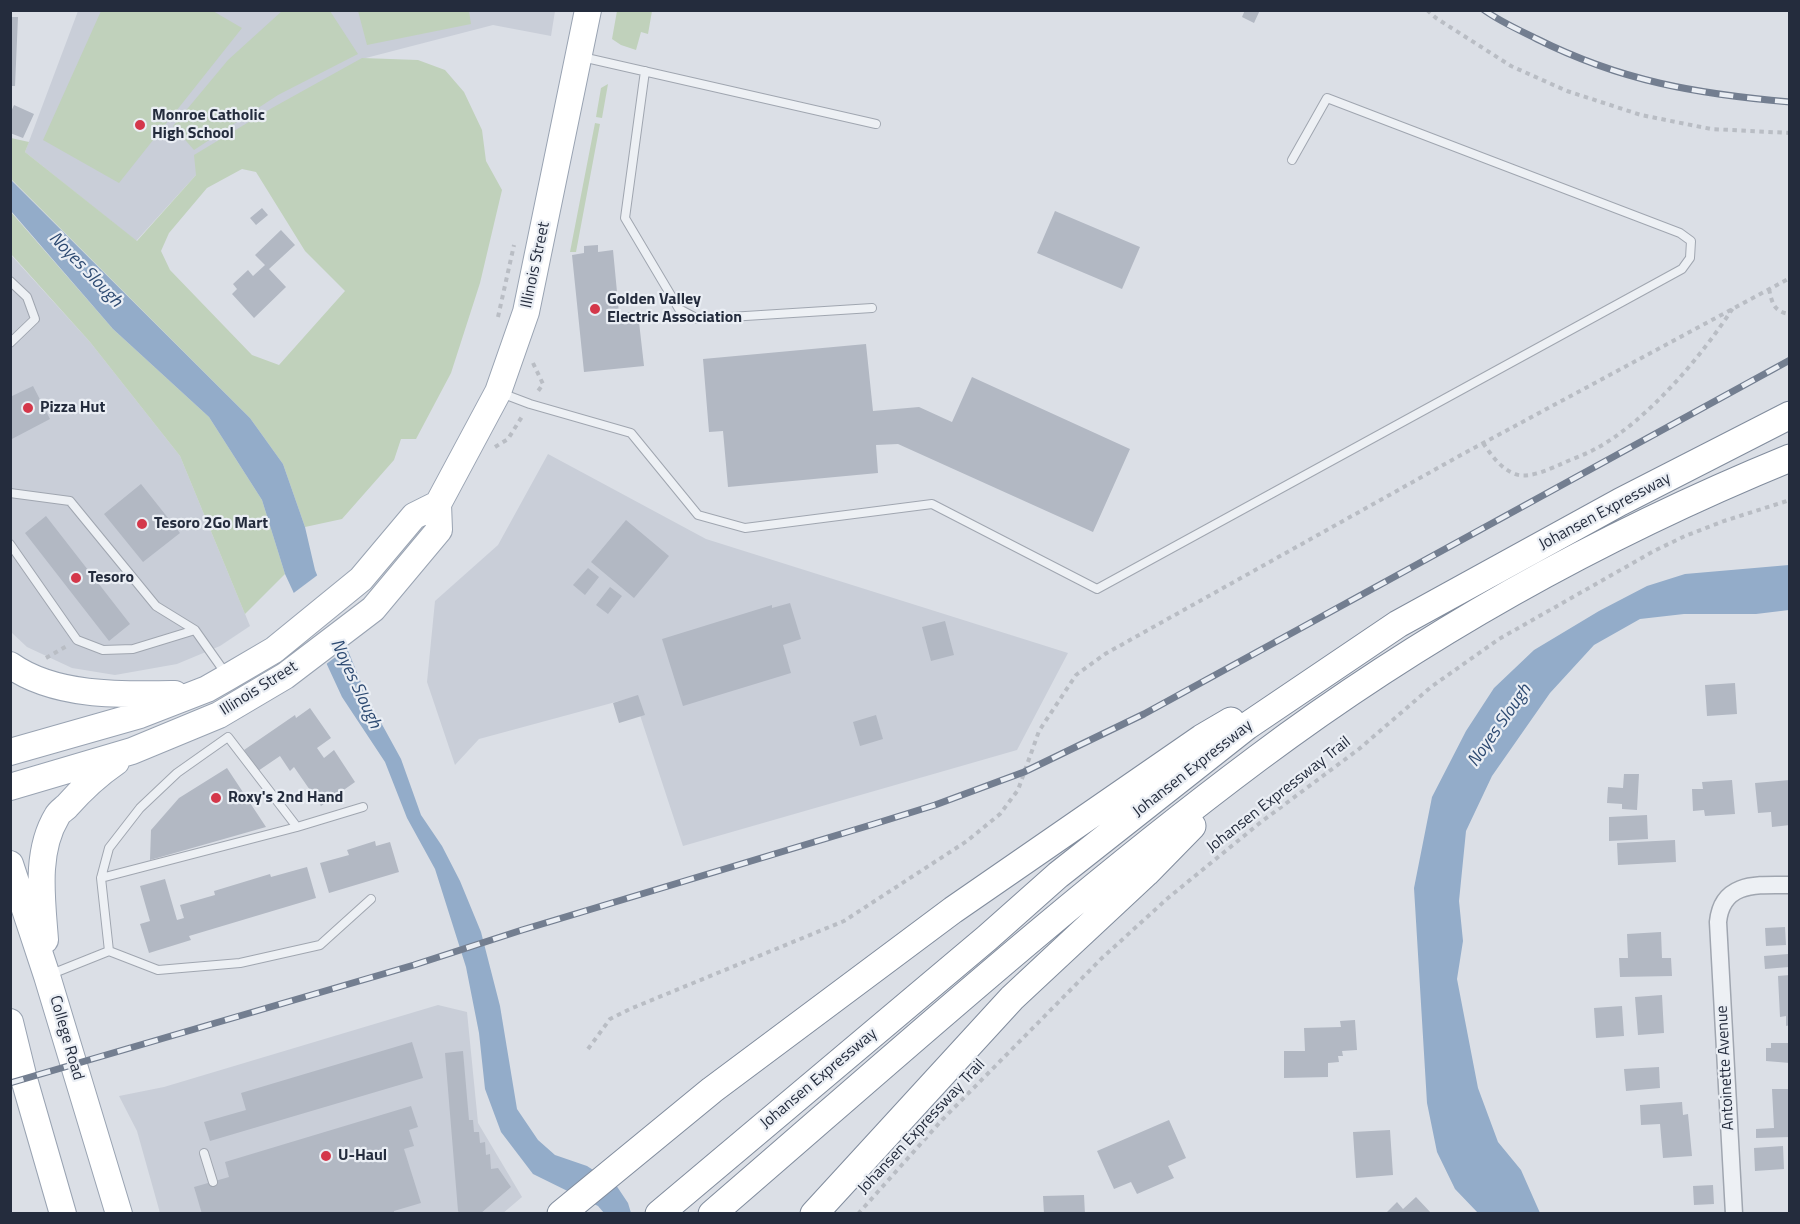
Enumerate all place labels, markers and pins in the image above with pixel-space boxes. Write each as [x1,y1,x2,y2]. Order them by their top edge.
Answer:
place label: Monroe Catholic High School [152,106,265,144]
marker: Monroe Catholic High School [133,118,147,132]
place label: Golden Valley Electric Association [607,290,742,328]
marker: Golden Valley Electric Association [588,302,602,316]
place label: Pizza Hut [40,398,105,418]
marker: Pizza Hut [21,401,35,415]
place label: Tesoro 2Go Mart [154,514,268,534]
marker: Tesoro 2Go Mart [135,517,149,531]
place label: Tesoro [88,568,134,588]
marker: Tesoro [69,571,83,585]
place label: Roxy's 2nd Hand [228,788,343,808]
marker: Roxy's 2nd Hand [209,791,223,805]
place label: U-Haul [338,1146,387,1166]
marker: U-Haul [319,1149,333,1163]

